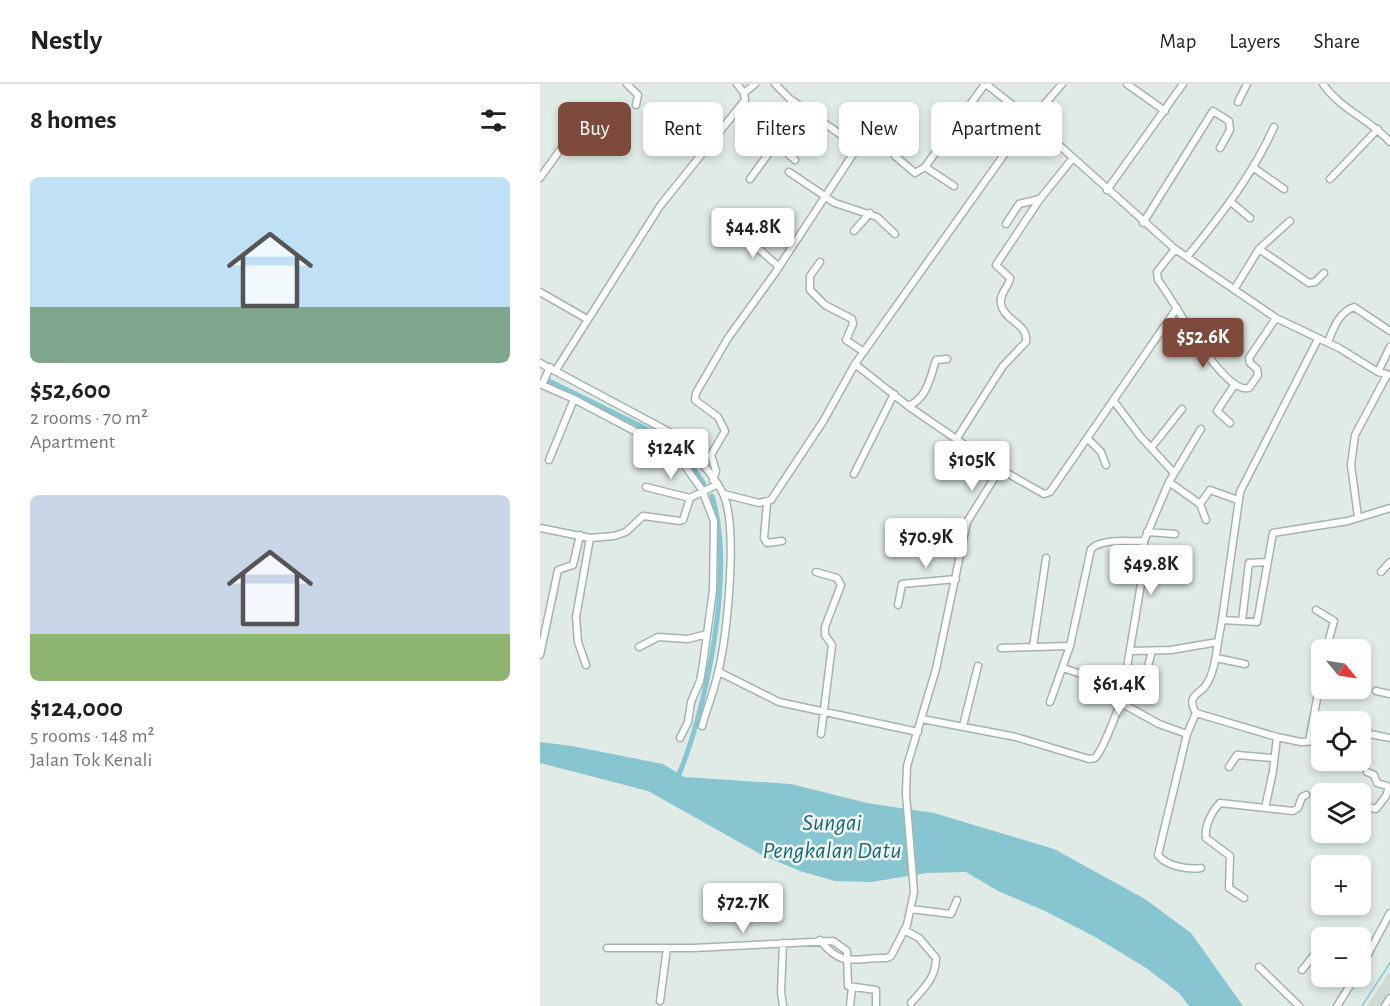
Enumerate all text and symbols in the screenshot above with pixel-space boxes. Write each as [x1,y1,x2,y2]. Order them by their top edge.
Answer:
text: Nestly [30,27,102,55]
text: Map [1160,31,1196,52]
text: Layers [1229,31,1280,52]
text: Share [1313,31,1360,52]
chip: Buy [558,102,631,156]
chip: Rent [643,102,723,156]
chip: Filters [735,102,827,156]
chip: New [839,102,919,156]
chip: Apartment [931,102,1062,156]
icon: filters [477,104,510,137]
text: 8 homes [30,107,117,133]
pin: $44.8K [704,208,802,259]
icon: home [216,216,324,324]
text: $44.8K [725,217,781,237]
pin: $52.6K [1154,318,1252,369]
text: $52.6K [1177,327,1229,347]
text: $52,600 [30,377,111,403]
text: 2 rooms · 70 m² [30,408,148,428]
pin: $124K [629,429,713,480]
text: Apartment [30,432,115,452]
text: $124K [647,438,695,458]
pin: $105K [930,441,1014,492]
text: $105K [949,450,995,470]
pin: $70.9K [877,518,975,569]
text: $70.9K [899,527,953,547]
icon: home [216,534,324,642]
pin: $49.8K [1102,545,1200,596]
text: $49.8K [1124,554,1178,574]
north arrow [1311,639,1371,699]
map controls [1311,639,1371,987]
pin: $61.4K [1070,665,1168,716]
text: $61.4K [1093,674,1145,694]
text: $124,000 [30,695,123,721]
button: locate [1311,711,1371,771]
text: 5 rooms · 148 m² [30,726,154,746]
text: Jalan Tok Kenali [30,750,152,770]
button: layers [1311,783,1371,843]
water label: Sungai Pengkalan Datu [762,811,902,863]
button: + [1311,855,1371,915]
pin: $72.7K [694,883,792,934]
text: $72.7K [717,892,769,912]
button: − [1311,927,1371,987]

